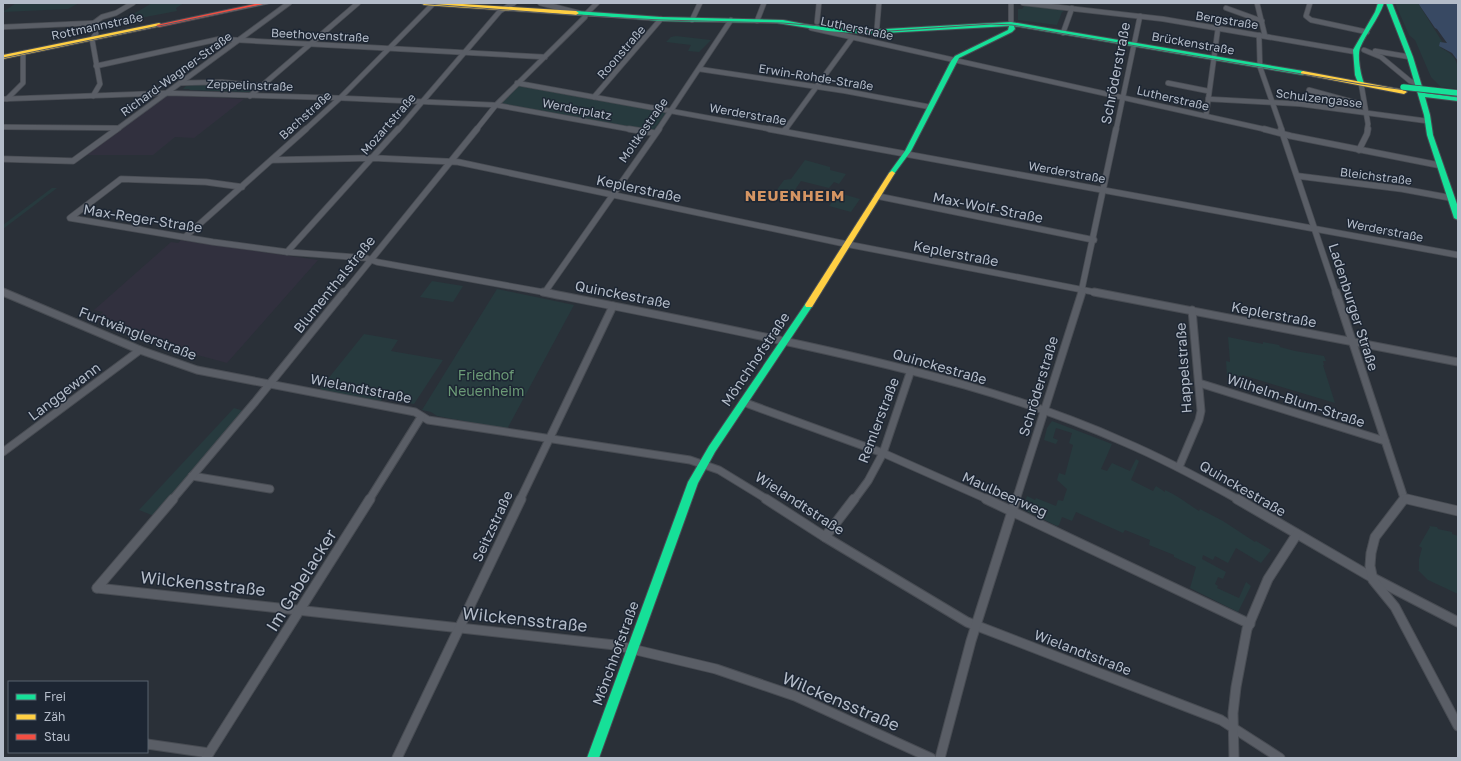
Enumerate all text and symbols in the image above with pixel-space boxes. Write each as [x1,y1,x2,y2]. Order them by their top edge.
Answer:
street label: Bergstraße [1195,8,1259,32]
street label: Rottmannstraße [50,9,144,43]
street label: Lutherstraße [819,13,895,43]
street label: Schröderstraße [1097,21,1133,125]
street label: Roonstraße [594,22,648,82]
street label: Beethovenstraße [271,25,370,45]
street label: Richard-Wagner-Straße [117,28,235,119]
street label: Brückenstraße [1150,28,1236,58]
street label: Erwin-Rohde-Straße [757,61,875,93]
street label: Zeppelinstraße [207,76,294,94]
street label: Lutherstraße [1135,82,1211,114]
street label: Schulzengasse [1275,85,1363,111]
street label: Bachstraße [276,88,334,142]
street label: Mozartstraße [357,90,419,158]
street label: Werderplatz [541,95,613,123]
street label: Moltkestraße [615,95,671,165]
street label: Werderstraße [708,100,788,128]
street label: Werderstraße [1027,158,1107,186]
street label: Bleichstraße [1339,164,1413,188]
street label: Keplerstraße [595,171,683,205]
district label: NEUENHEIM [745,186,845,204]
street label: Max-Wolf-Straße [931,188,1045,226]
street label: Max-Reger-Straße [82,200,204,236]
street label: Werderstraße [1345,215,1425,245]
street label: Blumenthalstraße [290,232,378,336]
street label: Keplerstraße [912,236,1000,270]
street label: Ladenburger Straße [1325,241,1383,373]
street label: Quinckestraße [574,276,672,312]
street label: Keplerstraße [1230,297,1318,331]
street label: Furtwänglerstraße [77,303,199,363]
street label: Mönchhofstraße [717,309,793,409]
street label: Happelstraße [1171,322,1195,414]
street label: Schröderstraße [1015,334,1061,438]
street label: Quinckestraße [891,344,989,388]
street label: Langgewann [25,358,103,424]
park label: Friedhof Neuenheim [448,366,524,399]
street label: Wielandtstraße [309,370,413,406]
street label: Wilhelm-Blum-Straße [1225,370,1367,430]
street label: Remlerstraße [854,375,902,465]
street label: Quinckestraße [1197,456,1289,520]
street label: Wielandtstraße [752,468,848,538]
street label: Maulbeerweg [960,468,1050,520]
street label: Seitzstraße [468,488,516,564]
street label: Im Gabelacker [261,525,341,635]
street label: Wilckensstraße [139,566,267,600]
street label: Mönchhofstraße [588,599,642,707]
street label: Wilckensstraße [461,602,589,636]
street label: Wielandtstraße [1032,626,1134,678]
street label: Wilckensstraße [779,667,903,735]
legend [8,681,148,753]
text: Frei [44,689,66,704]
text: Zäh [44,709,65,724]
text: Stau [44,729,70,744]

